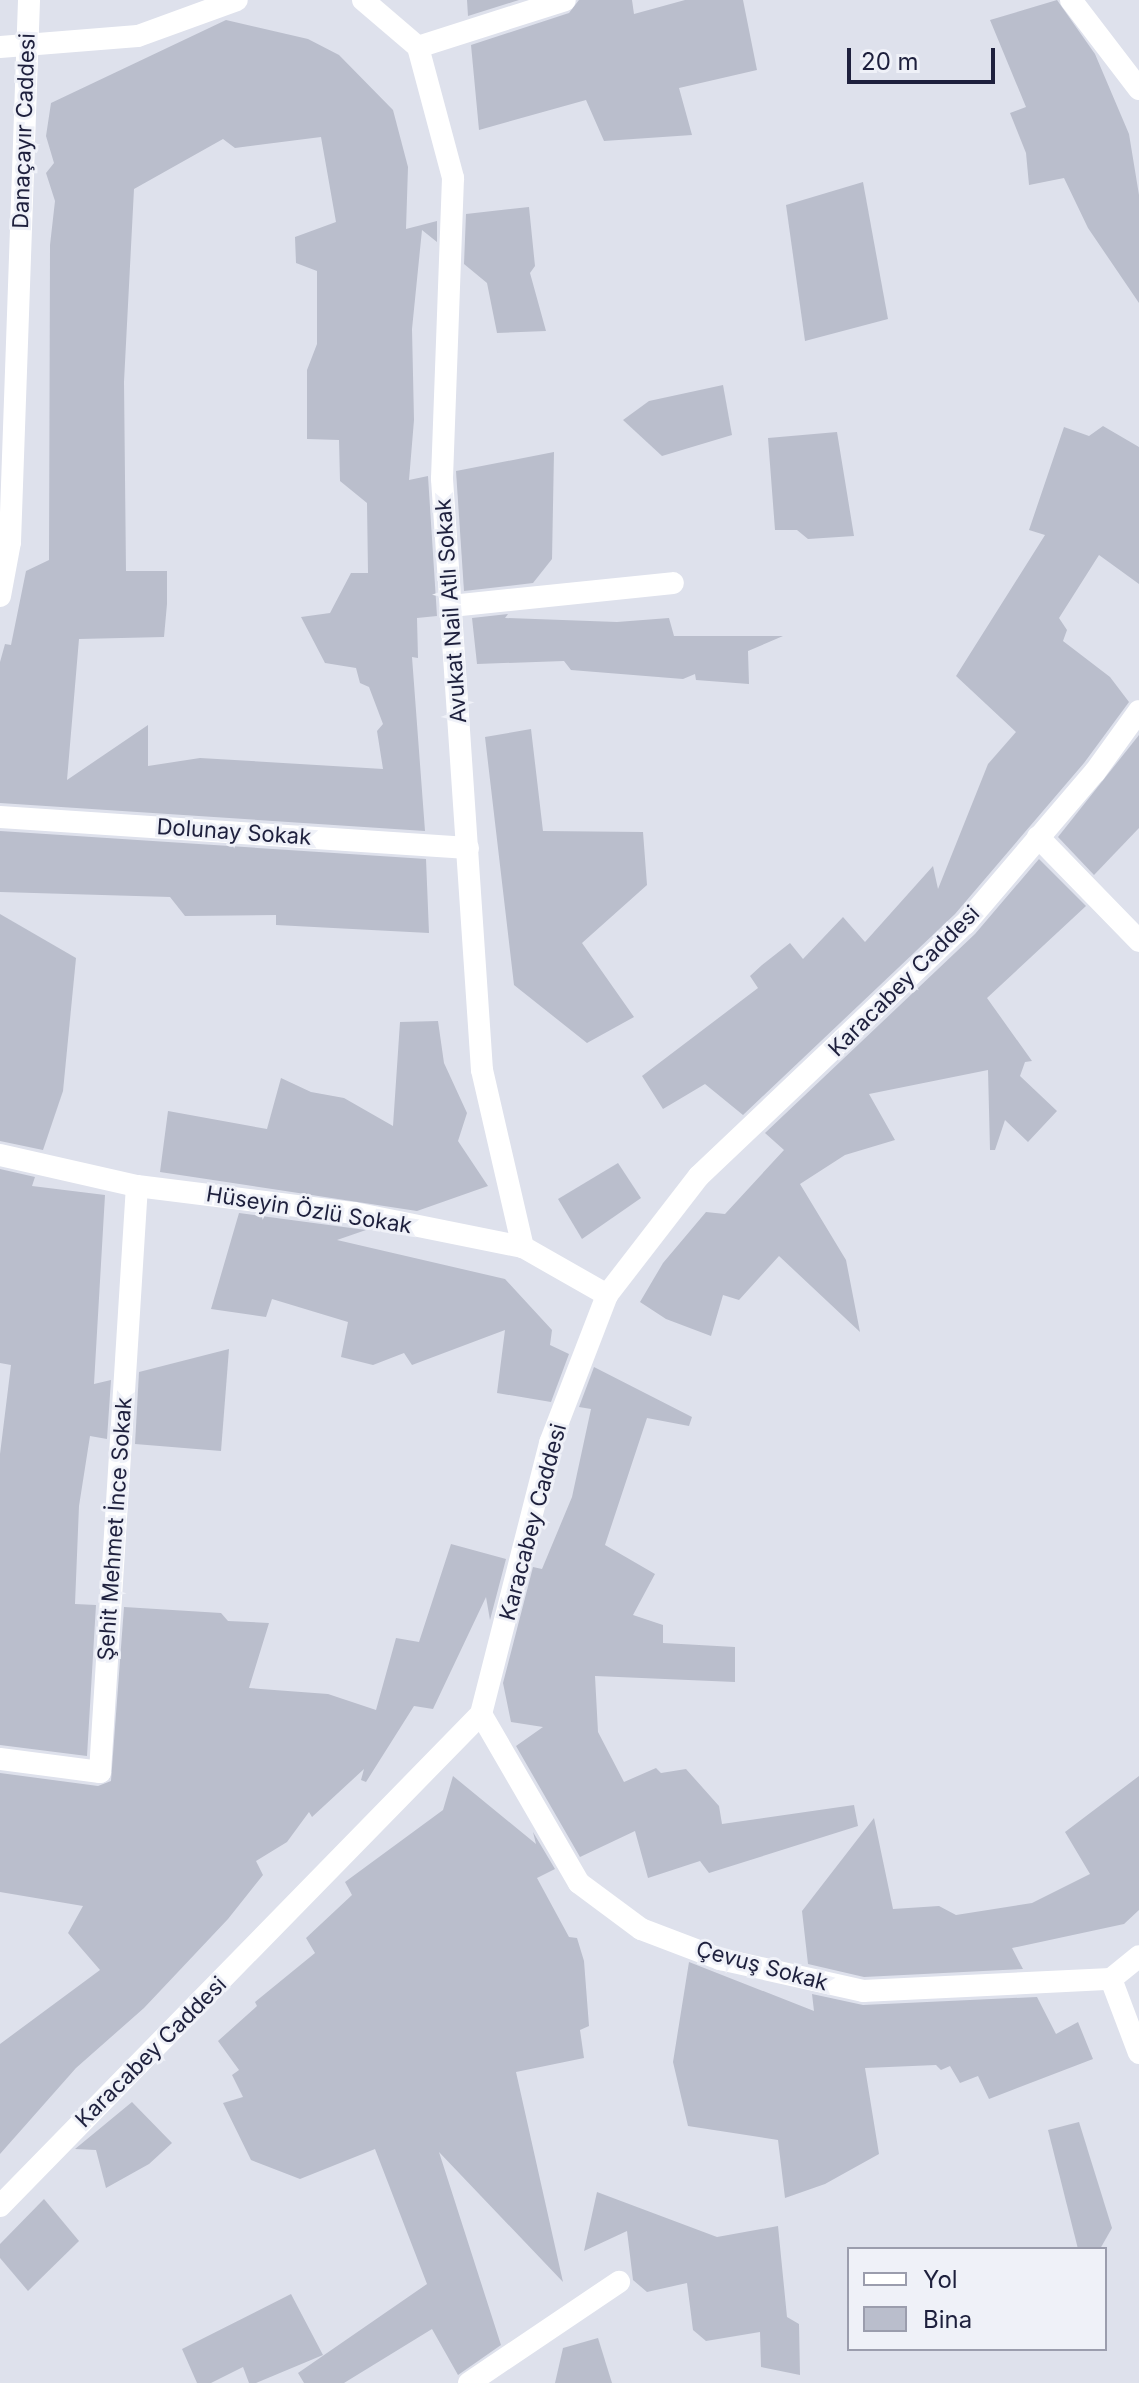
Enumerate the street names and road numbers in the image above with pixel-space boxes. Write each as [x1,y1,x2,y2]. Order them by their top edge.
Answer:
street label: Danaçayır Caddesi [7,33,41,229]
street label: Avukat Nail Atlı Sokak [430,498,472,724]
street label: Dolunay Sokak [156,813,312,851]
street label: Karacabey Caddesi [823,900,985,1062]
street label: Hüseyin Özlü Sokak [204,1181,414,1239]
street label: Şehit Mehmet İnce Sokak [93,1396,137,1662]
street label: Karacabey Caddesi [494,1421,572,1623]
street label: Çevuş Sokak [693,1936,831,1996]
street label: Karacabey Caddesi [70,1971,232,2133]

